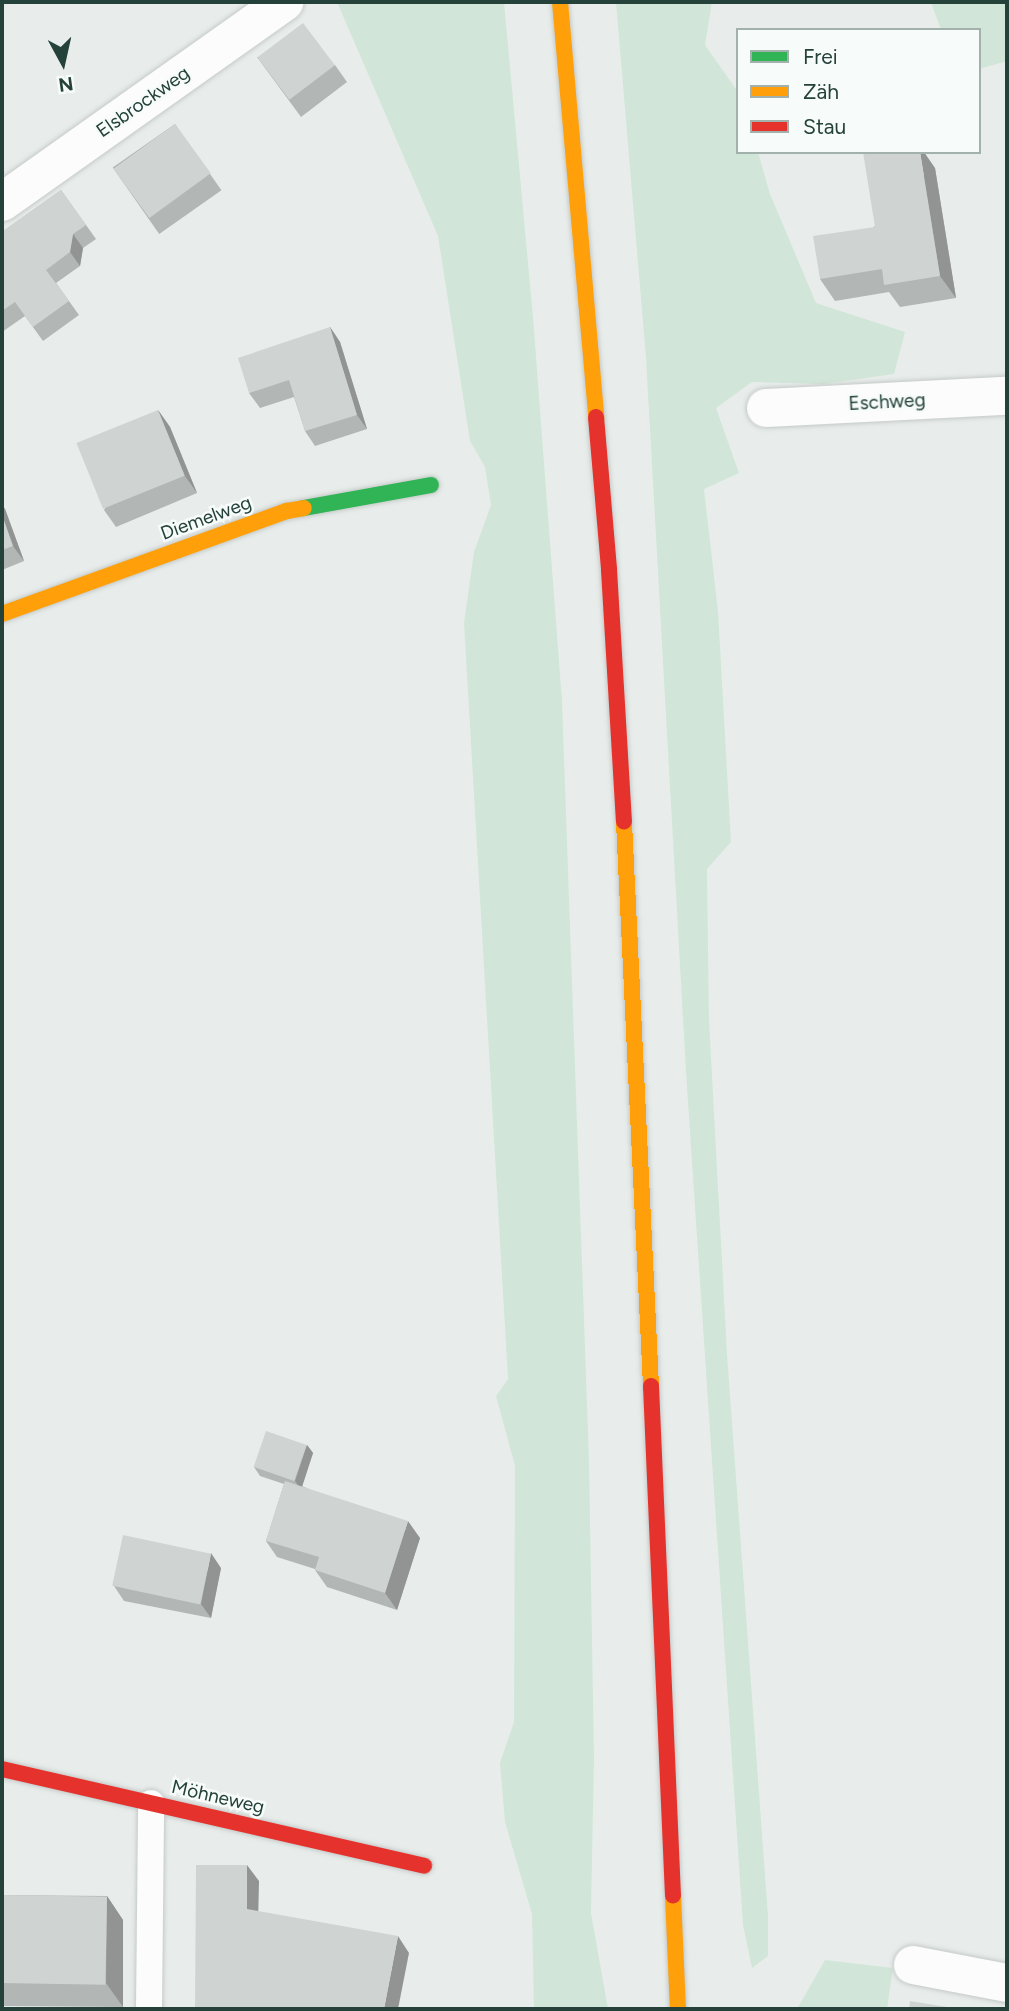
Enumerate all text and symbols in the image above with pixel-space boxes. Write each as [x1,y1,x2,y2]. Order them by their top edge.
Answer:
north arrow [28,28,98,98]
legend [736,28,981,154]
text: Frei [803,44,838,69]
street label: Elsbrockweg [92,62,194,142]
text: N [57,72,75,97]
text: Zäh [803,79,839,104]
text: Stau [803,114,846,139]
street label: Eschweg [848,389,926,415]
street label: Diemelweg [158,491,254,545]
street label: Möhneweg [169,1775,267,1819]

